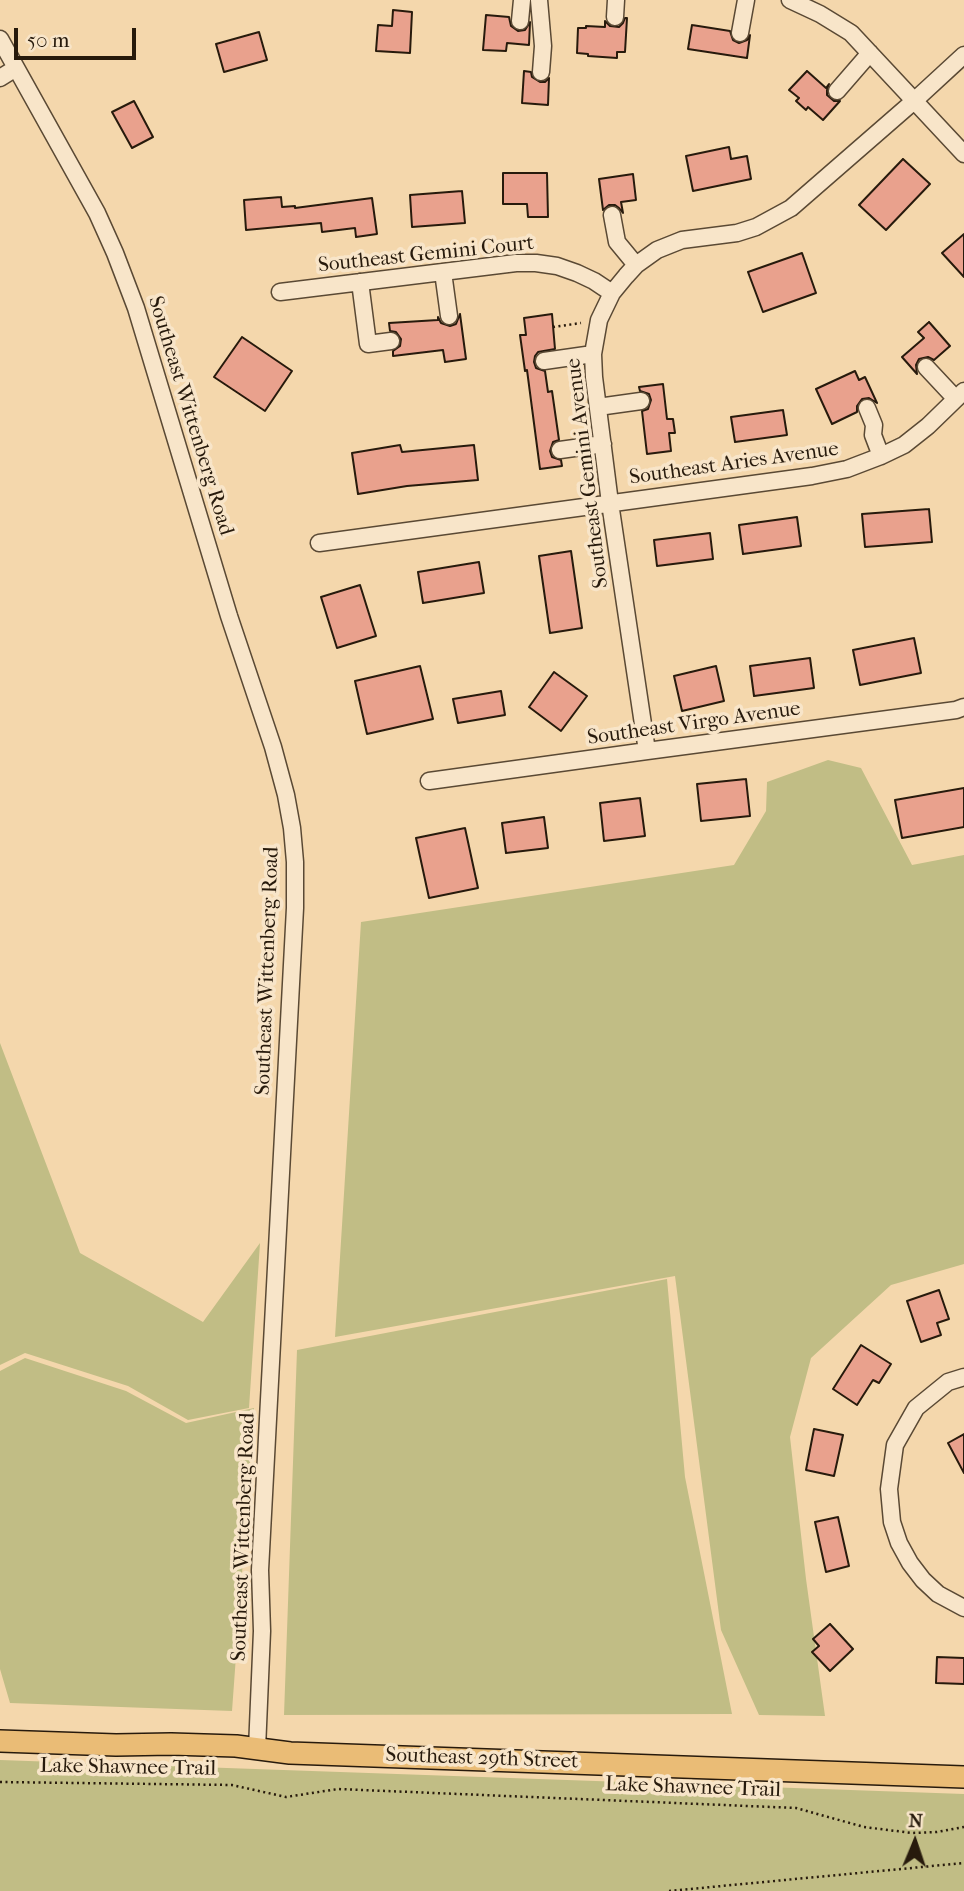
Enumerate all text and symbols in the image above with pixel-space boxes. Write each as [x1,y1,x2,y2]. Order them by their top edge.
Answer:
scale bar [18,14,140,58]
text: 50 m [27,28,70,52]
street label: Southeast Gemini Court [317,231,535,279]
street label: Southeast Wittenberg Road [142,293,238,539]
street label: Southeast Gemini Avenue [561,356,615,590]
street label: Southeast Aries Avenue [628,437,840,491]
street label: Southeast Virgo Avenue [586,697,802,751]
street label: Southeast Wittenberg Road [251,846,285,1096]
street label: Southeast Wittenberg Road [227,1412,261,1662]
street label: Southeast 29th Street [385,1743,579,1775]
street label: Lake Shawnee Trail [40,1754,216,1782]
street label: Lake Shawnee Trail [605,1772,781,1804]
north arrow [880,1807,950,1877]
text: N [908,1810,923,1832]

